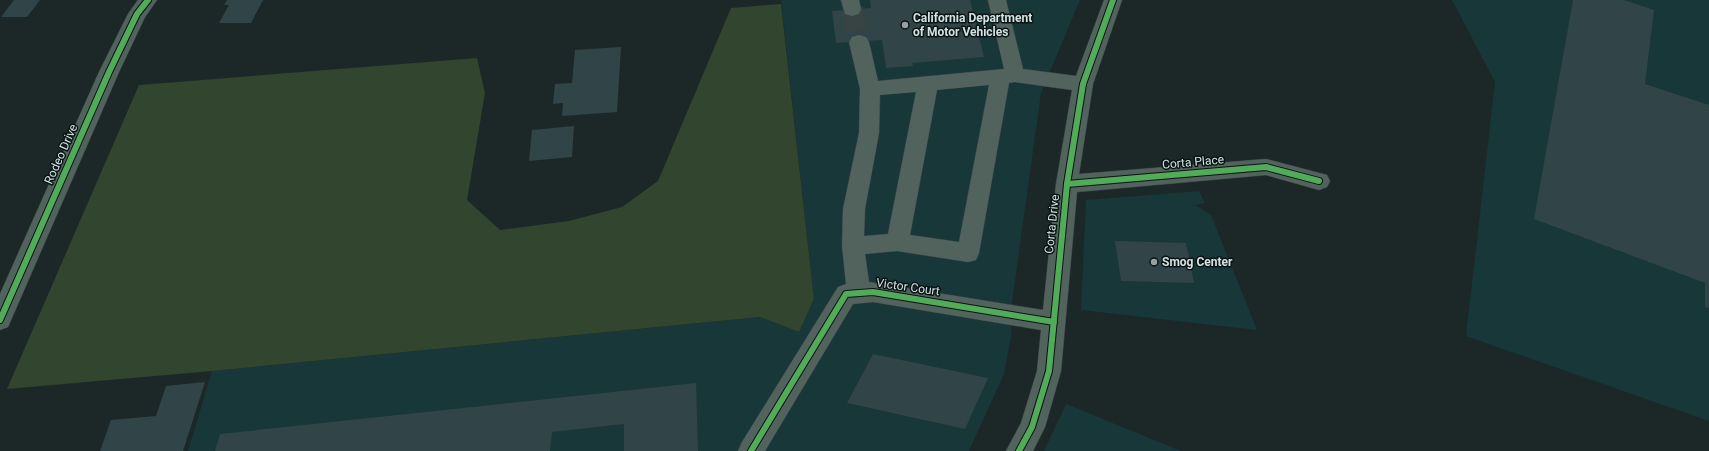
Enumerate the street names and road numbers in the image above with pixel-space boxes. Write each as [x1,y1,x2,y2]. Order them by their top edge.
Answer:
street label: Rodeo Drive [42,122,80,186]
street label: Corta Place [1161,152,1225,172]
street label: Corta Drive [1042,194,1062,254]
street label: Victor Court [875,276,941,298]

